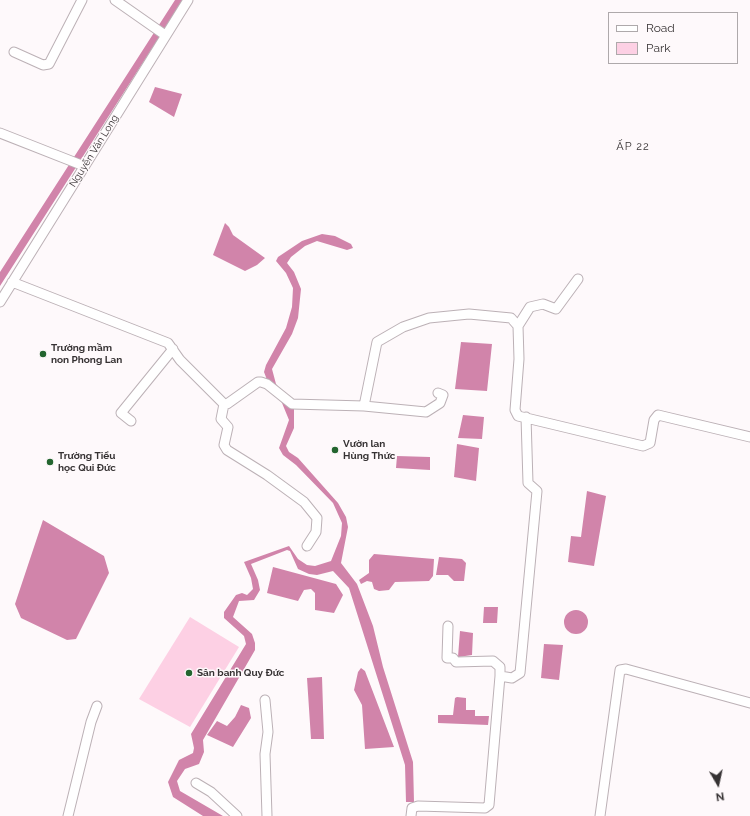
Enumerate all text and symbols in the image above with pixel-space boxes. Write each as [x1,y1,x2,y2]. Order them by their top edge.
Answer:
legend [608,12,738,64]
text: Road [646,21,675,35]
text: Park [646,41,671,55]
street label: Nguyễn Văn Long [67,113,121,189]
district label: ẤP 22 [616,140,650,154]
place label: Trường mầm non Phong Lan [51,342,122,366]
marker: Trường mầm non Phong Lan [38,349,48,359]
place label: Vườn lan Hùng Thức [343,438,395,462]
marker: Vườn lan Hùng Thức [330,445,340,455]
place label: Trường Tiểu học Qui Đức [58,450,116,474]
marker: Trường Tiểu học Qui Đức [45,457,55,467]
place label: Sân banh Quy Đức [197,667,284,679]
marker: Sân banh Quy Đức [184,668,194,678]
north arrow [698,764,738,804]
text: N [715,789,725,803]

